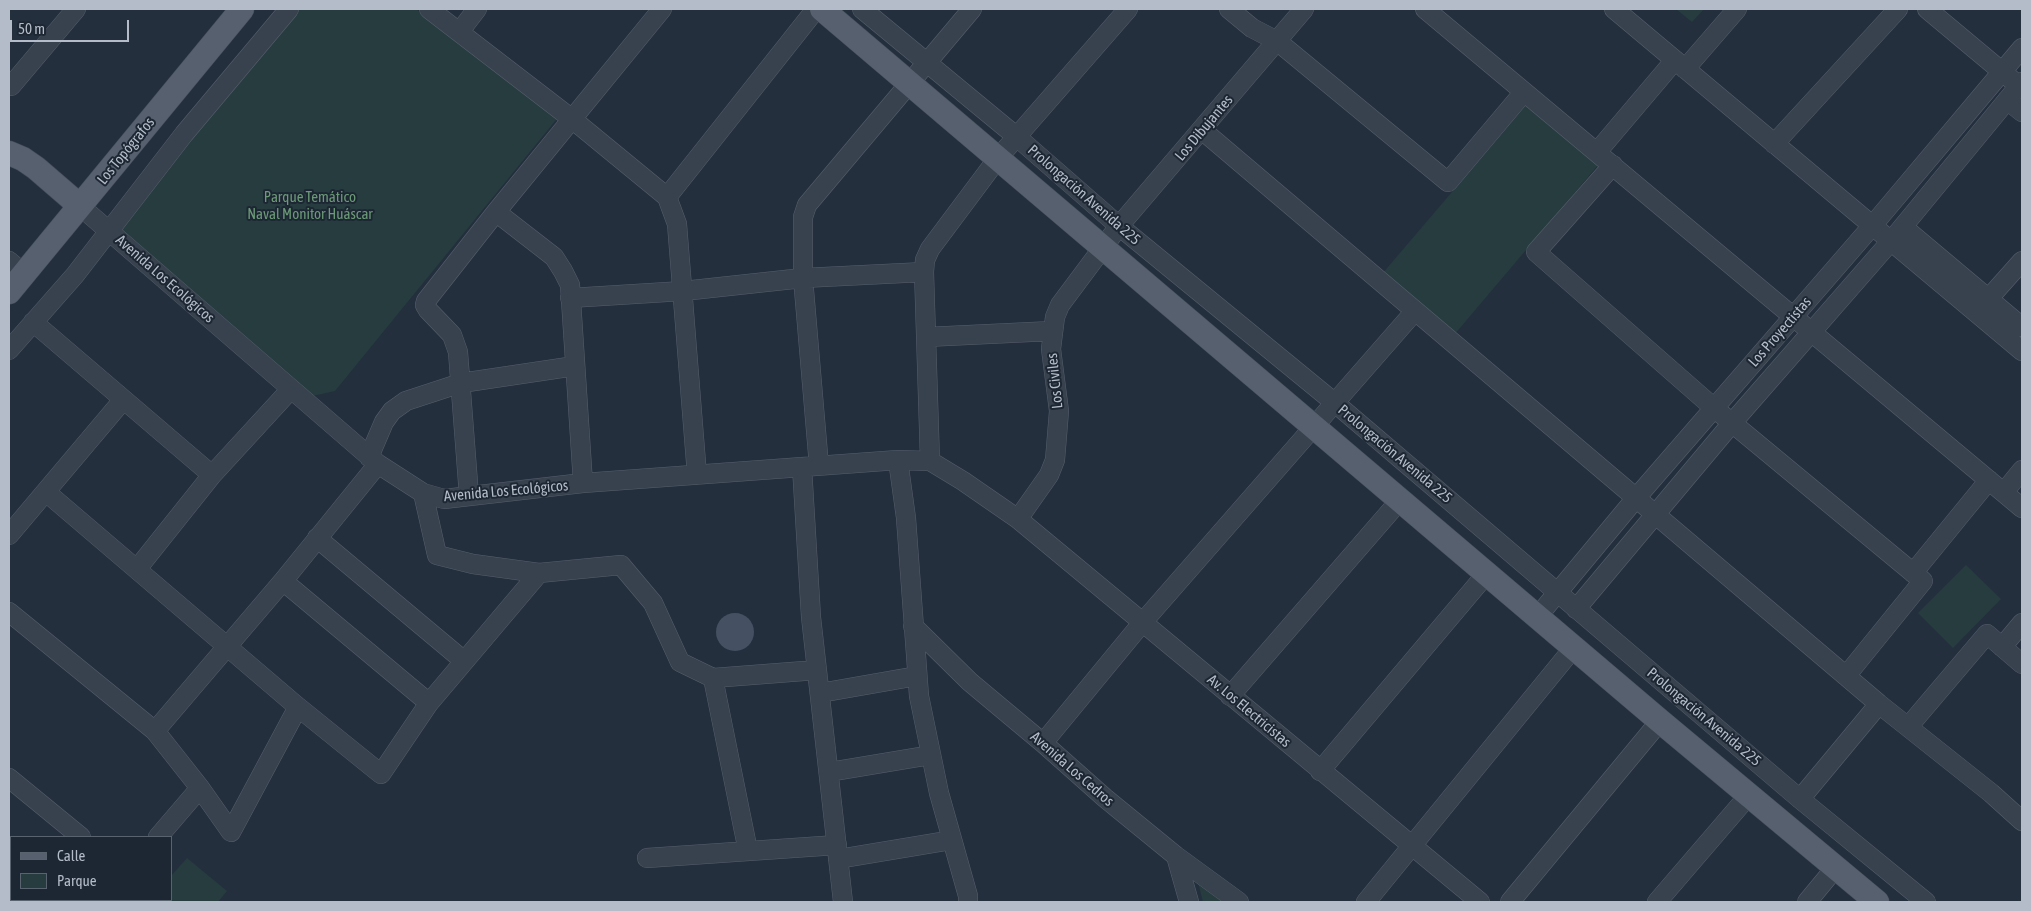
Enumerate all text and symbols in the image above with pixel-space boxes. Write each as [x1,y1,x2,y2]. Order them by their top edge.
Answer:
scale bar [12,10,131,42]
text: 50 m [18,20,45,37]
street label: Los Dibujantes [1171,91,1237,165]
street label: Los Topógrafos [93,114,159,188]
street label: Prolongación Avenida 225 [1024,141,1144,249]
park label: Parque Temático Naval Monitor Huáscar [247,188,373,223]
street label: Avenida Los Ecológicos [112,231,218,327]
street label: Los Proyectistas [1745,293,1815,371]
street label: Los Civiles [1043,352,1067,410]
street label: Prolongación Avenida 225 [1334,401,1456,507]
street label: Avenida Los Ecológicos [443,477,569,505]
street label: Prolongación Avenida 225 [1643,664,1765,770]
street label: Av. Los Electricistas [1204,671,1294,751]
street label: Avenida Los Cedros [1027,728,1117,810]
legend [10,836,172,901]
text: Calle [57,847,85,864]
text: Parque [57,872,97,889]

